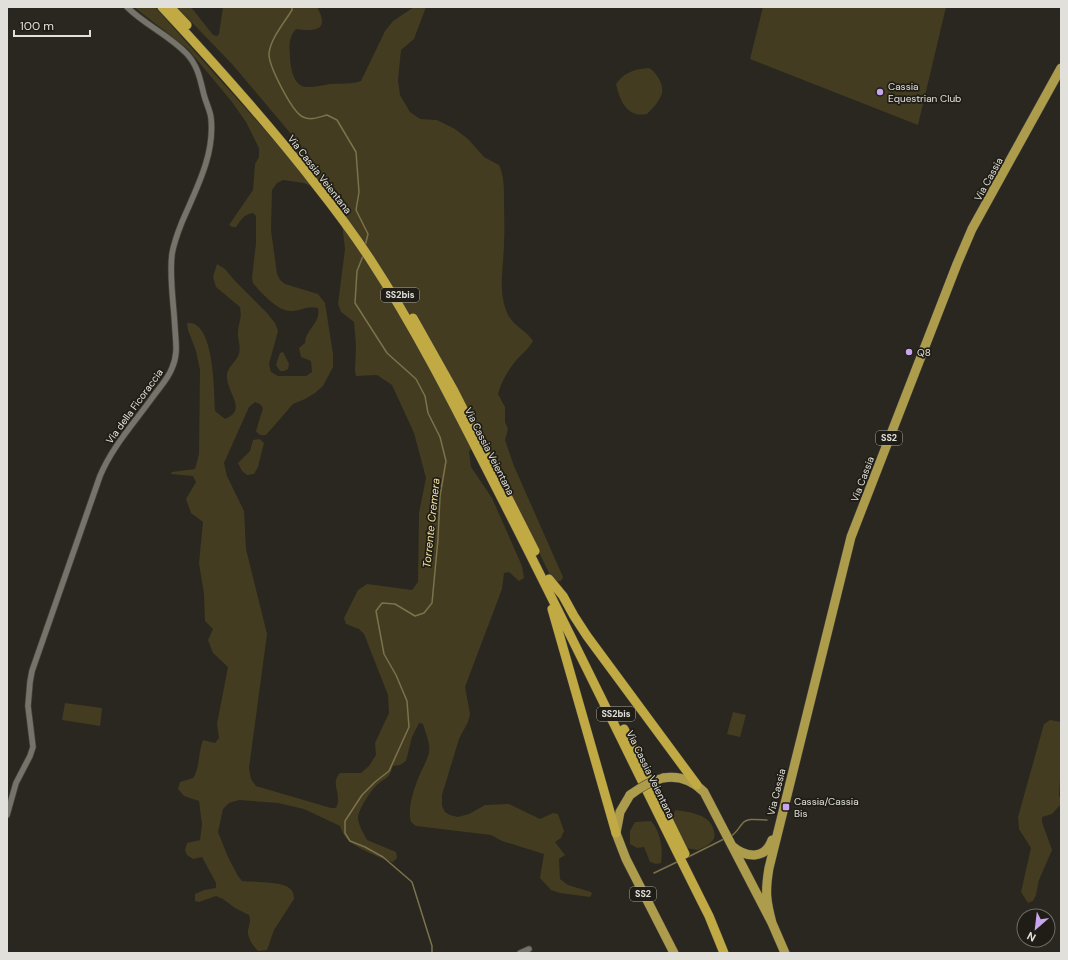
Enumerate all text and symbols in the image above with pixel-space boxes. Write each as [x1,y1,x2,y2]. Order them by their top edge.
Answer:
scale bar [14,12,90,38]
text: 100 m [20,18,54,34]
place label: Cassia Equestrian Club [888,80,961,105]
marker: Cassia Equestrian Club [875,87,885,97]
street label: Via Cassia Veientana [285,132,354,216]
street label: Via Cassia [971,155,1006,203]
road number: SS2bis [381,288,419,302]
place label: Q8 [917,346,931,359]
marker: Q8 [904,347,914,357]
street label: Via della Ficoraccia [103,366,166,446]
street label: Via Cassia Veientana [462,405,517,497]
road number: SS2 [876,431,902,445]
street label: Via Cassia [848,455,877,504]
water label: Torrente Cremera [419,477,443,569]
road number: SS2bis [597,707,635,721]
street label: Via Cassia Veientana [624,728,678,820]
street label: Via Cassia [764,767,789,817]
place label: Cassia/Cassia Bis [794,795,859,820]
marker: Cassia/Cassia Bis [781,802,791,812]
road number: SS2 [630,887,656,901]
north arrow [1016,908,1056,948]
text: N [1024,929,1038,945]

